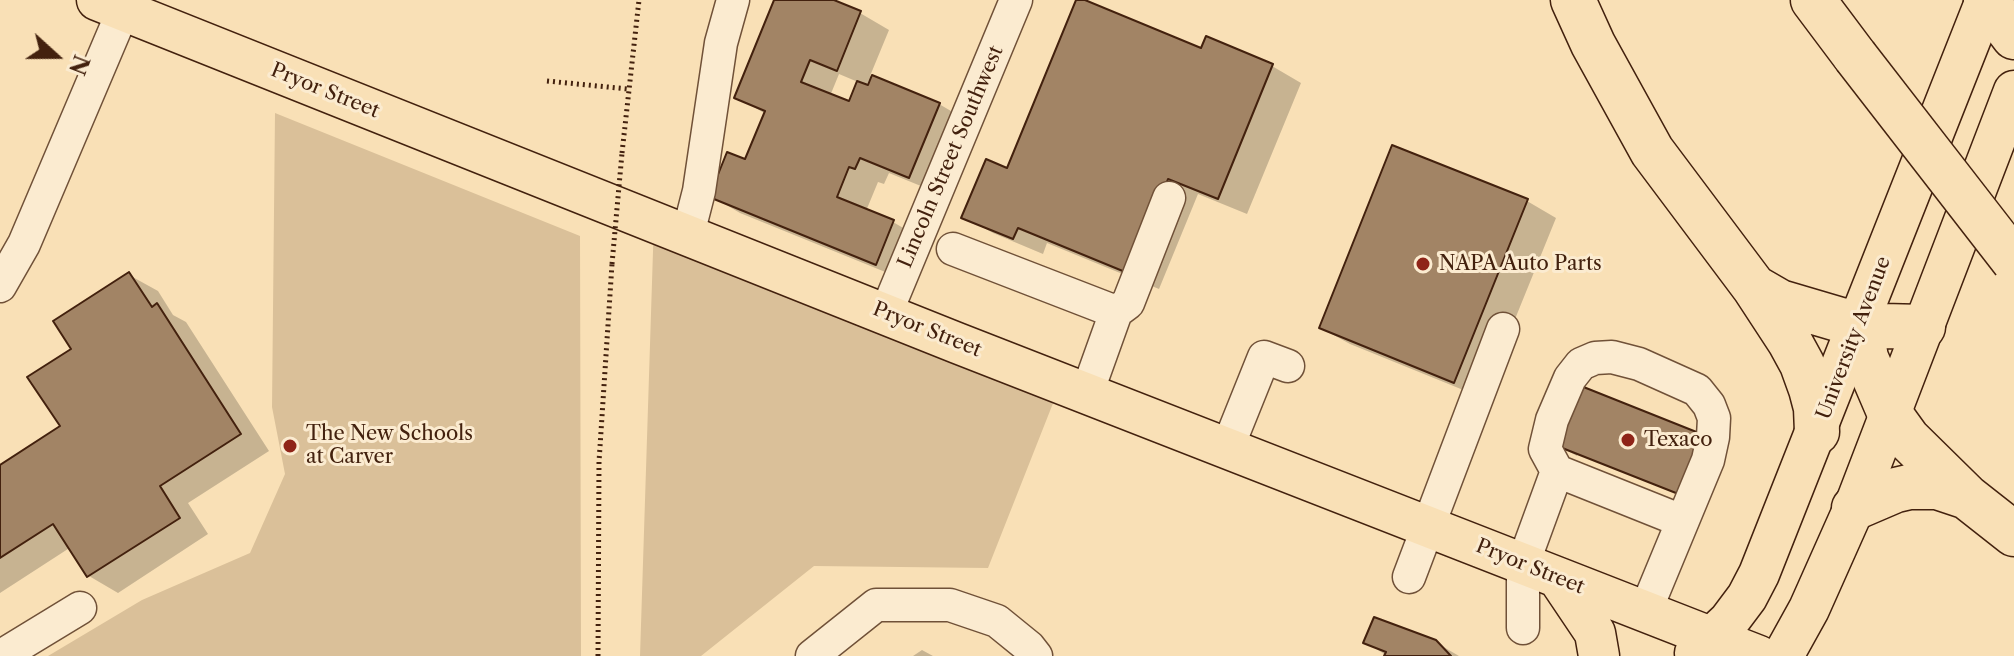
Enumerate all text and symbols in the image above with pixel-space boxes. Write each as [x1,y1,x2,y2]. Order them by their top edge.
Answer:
north arrow [16,16,96,96]
street label: Lincoln Street Southwest [893,42,1009,272]
text: N [63,51,95,79]
street label: Pryor Street [267,58,383,124]
place label: NAPA Auto Parts [1439,252,1602,276]
street label: University Avenue [1812,253,1896,423]
marker: NAPA Auto Parts [1414,255,1432,273]
street label: Pryor Street [869,297,985,363]
place label: The New Schools at Carver [306,422,473,469]
place label: Texaco [1644,428,1712,452]
marker: Texaco [1619,431,1637,449]
marker: The New Schools at Carver [281,437,299,455]
street label: Pryor Street [1472,534,1588,600]

